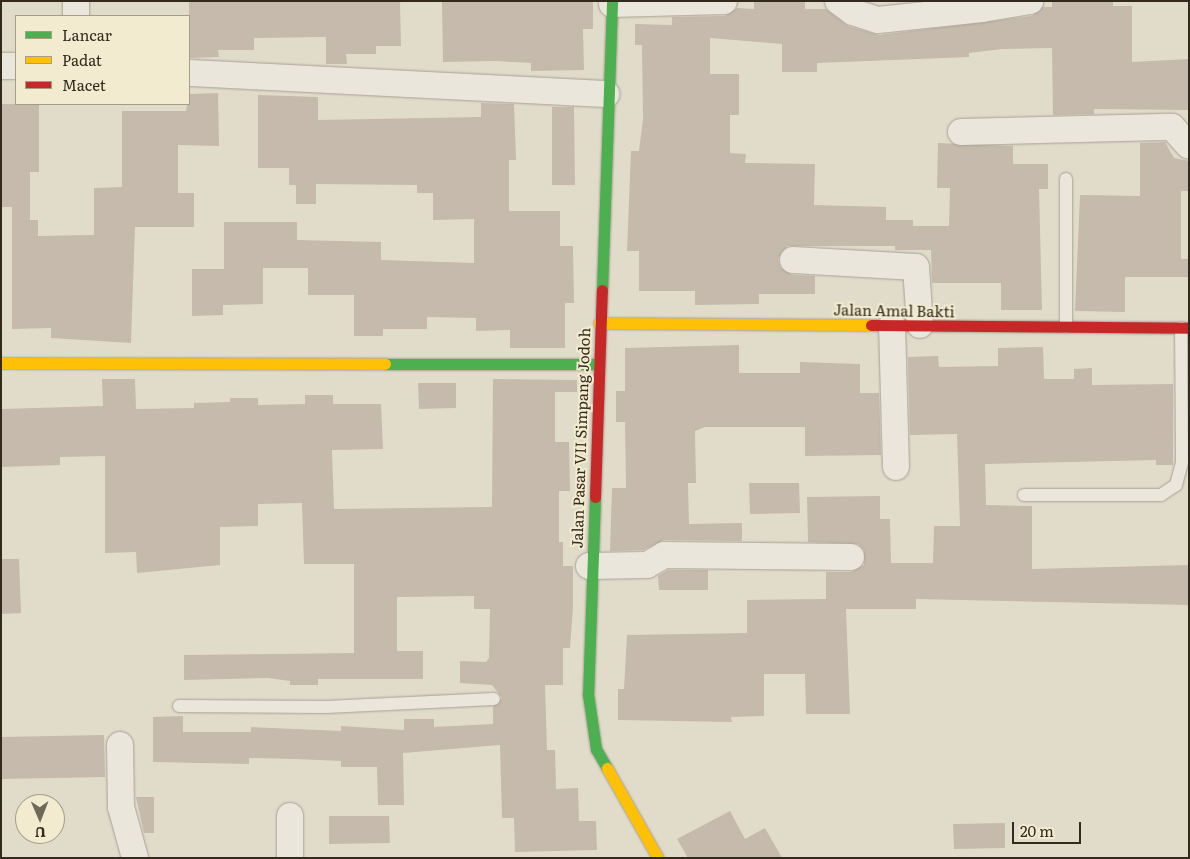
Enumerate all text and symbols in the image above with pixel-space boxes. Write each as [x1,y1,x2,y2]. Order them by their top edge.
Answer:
legend [15,15,190,105]
text: Lancar [62,23,112,46]
text: Padat [62,48,102,71]
text: Macet [62,73,106,96]
street label: Jalan Amal Bakti [833,300,955,320]
street label: Jalan Pasar VII Simpang Jodoh [567,327,593,549]
north arrow [15,794,65,844]
scale bar [1015,812,1084,844]
text: 20 m [1020,819,1054,842]
text: U [35,823,46,843]

